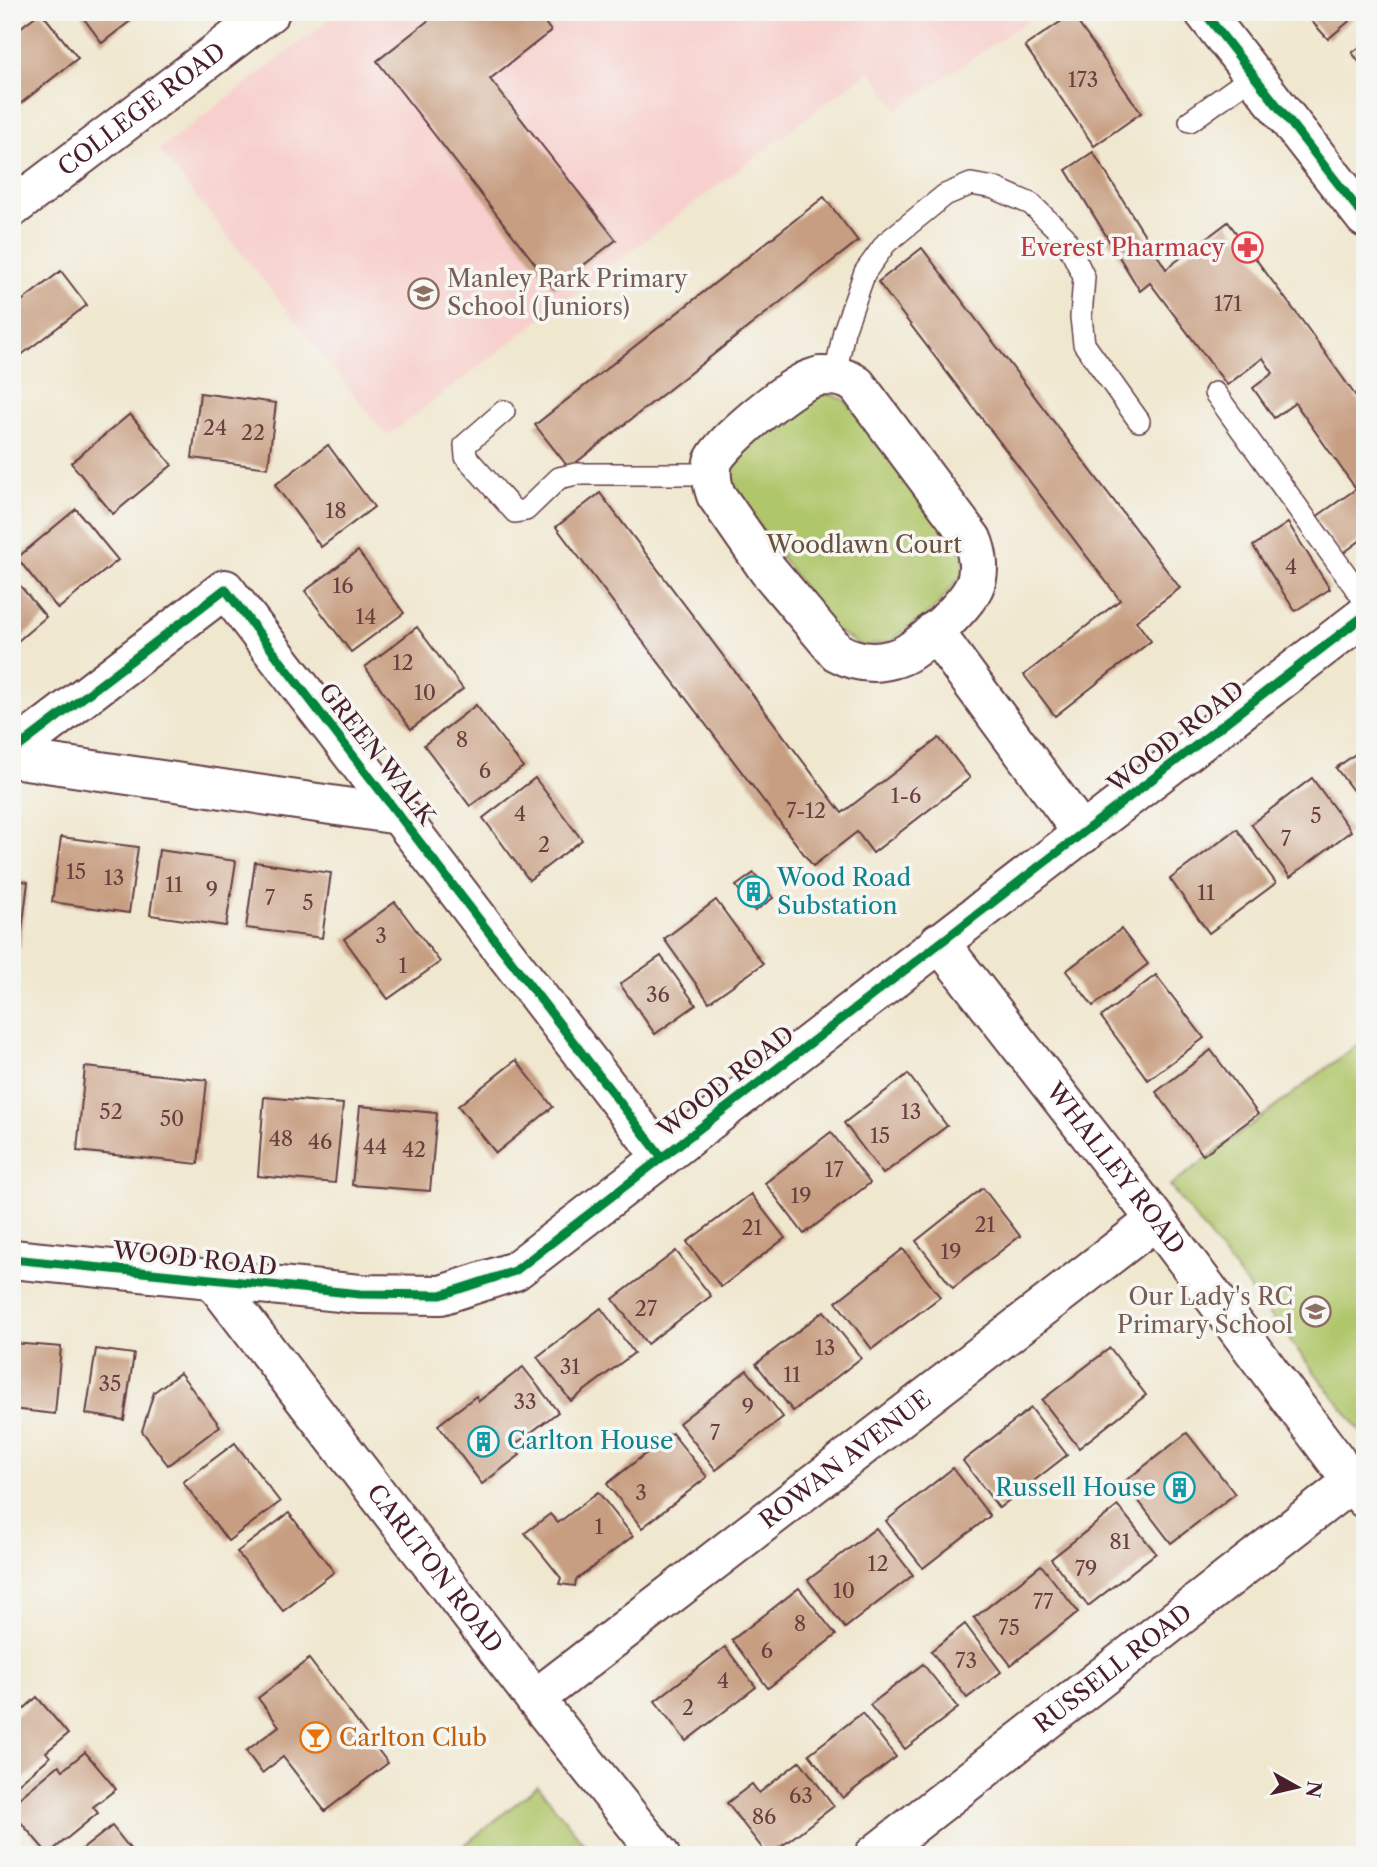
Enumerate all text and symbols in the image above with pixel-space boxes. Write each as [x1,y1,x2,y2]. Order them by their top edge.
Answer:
street label: COLLEGE ROAD [52,36,231,182]
house number: 173 [1068,67,1098,92]
pharmacy icon: Everest Pharmacy [1231,231,1265,265]
place label: Everest Pharmacy [1020,233,1226,262]
place label: Manley Park Primary School (Juniors) [447,264,688,321]
school or university icon: Manley Park Primary School (Juniors) [407,276,441,310]
house number: 171 [1214,291,1242,316]
house number: 24 [203,415,227,440]
house number: 22 [241,420,265,445]
house number: 18 [325,498,347,523]
park label: Woodlawn Court [765,530,962,559]
house number: 4 [1285,554,1297,579]
house number: 16 [332,573,354,598]
house number: 14 [356,604,376,629]
house number: 12 [393,650,413,675]
street label: WOOD ROAD [1101,674,1250,799]
street label: GREEN WALK [313,677,443,831]
house number: 10 [414,680,436,705]
house number: 8 [456,727,468,752]
house number: 6 [479,758,491,783]
house number: 1-6 [891,783,921,808]
house number: 7-12 [786,798,826,823]
house number: 4 [514,801,526,826]
house number: 5 [1310,803,1322,828]
house number: 7 [1281,826,1292,851]
house number: 2 [538,832,550,857]
house number: 15 [66,859,86,884]
place label: Wood Road Substation [776,863,911,920]
house number: 13 [104,865,124,890]
house number: 11 [165,872,183,897]
building icon: Wood Road Substation [737,875,771,909]
house number: 9 [206,877,218,902]
house number: 11 [1197,880,1215,905]
house number: 7 [265,885,276,910]
house number: 5 [302,890,314,915]
house number: 3 [375,923,387,948]
house number: 1 [399,953,408,978]
house number: 36 [646,982,670,1007]
street label: WOOD ROAD [651,1019,800,1144]
street label: WHALLEY ROAD [1040,1076,1191,1259]
house number: 52 [99,1099,123,1124]
house number: 13 [901,1099,921,1124]
house number: 50 [160,1106,184,1131]
house number: 15 [870,1123,890,1148]
house number: 48 [269,1126,293,1151]
house number: 46 [308,1129,332,1154]
house number: 44 [363,1134,387,1159]
house number: 42 [402,1137,426,1162]
house number: 17 [824,1157,844,1182]
house number: 19 [790,1183,812,1208]
house number: 21 [975,1212,996,1237]
house number: 21 [742,1215,763,1240]
street label: WOOD ROAD [111,1235,278,1282]
house number: 19 [940,1239,962,1264]
place label: Our Lady's RC Primary School [1117,1282,1293,1339]
school or university icon: Our Lady's RC Primary School [1299,1294,1333,1328]
house number: 27 [635,1296,658,1321]
house number: 13 [815,1335,835,1360]
house number: 31 [560,1354,580,1379]
house number: 11 [783,1362,801,1387]
house number: 35 [99,1371,121,1396]
street label: ROWAN AVENUE [754,1384,937,1534]
house number: 33 [513,1389,537,1414]
house number: 9 [742,1394,754,1419]
house number: 7 [710,1420,721,1445]
building icon: Carlton House [467,1424,501,1458]
place label: Carlton House [507,1426,673,1455]
building icon: Russell House [1162,1471,1196,1505]
place label: Russell House [995,1473,1156,1502]
street label: CARLTON ROAD [361,1478,509,1658]
house number: 3 [635,1480,647,1505]
house number: 1 [595,1514,604,1539]
house number: 81 [1109,1529,1131,1554]
house number: 12 [868,1551,888,1576]
house number: 79 [1075,1556,1097,1581]
house number: 10 [833,1578,855,1603]
house number: 77 [1033,1589,1054,1614]
street label: RUSSELL ROAD [1028,1598,1197,1739]
house number: 8 [794,1611,806,1636]
house number: 75 [998,1615,1020,1640]
house number: 6 [761,1638,773,1663]
house number: 73 [955,1648,977,1673]
house number: 4 [717,1668,729,1693]
house number: 2 [682,1695,694,1720]
bar icon: Carlton Club [299,1721,333,1755]
place label: Carlton Club [339,1723,487,1752]
north arrow [1262,1752,1332,1822]
text: N [1301,1780,1326,1799]
house number: 63 [789,1783,813,1808]
house number: 86 [752,1804,776,1829]

